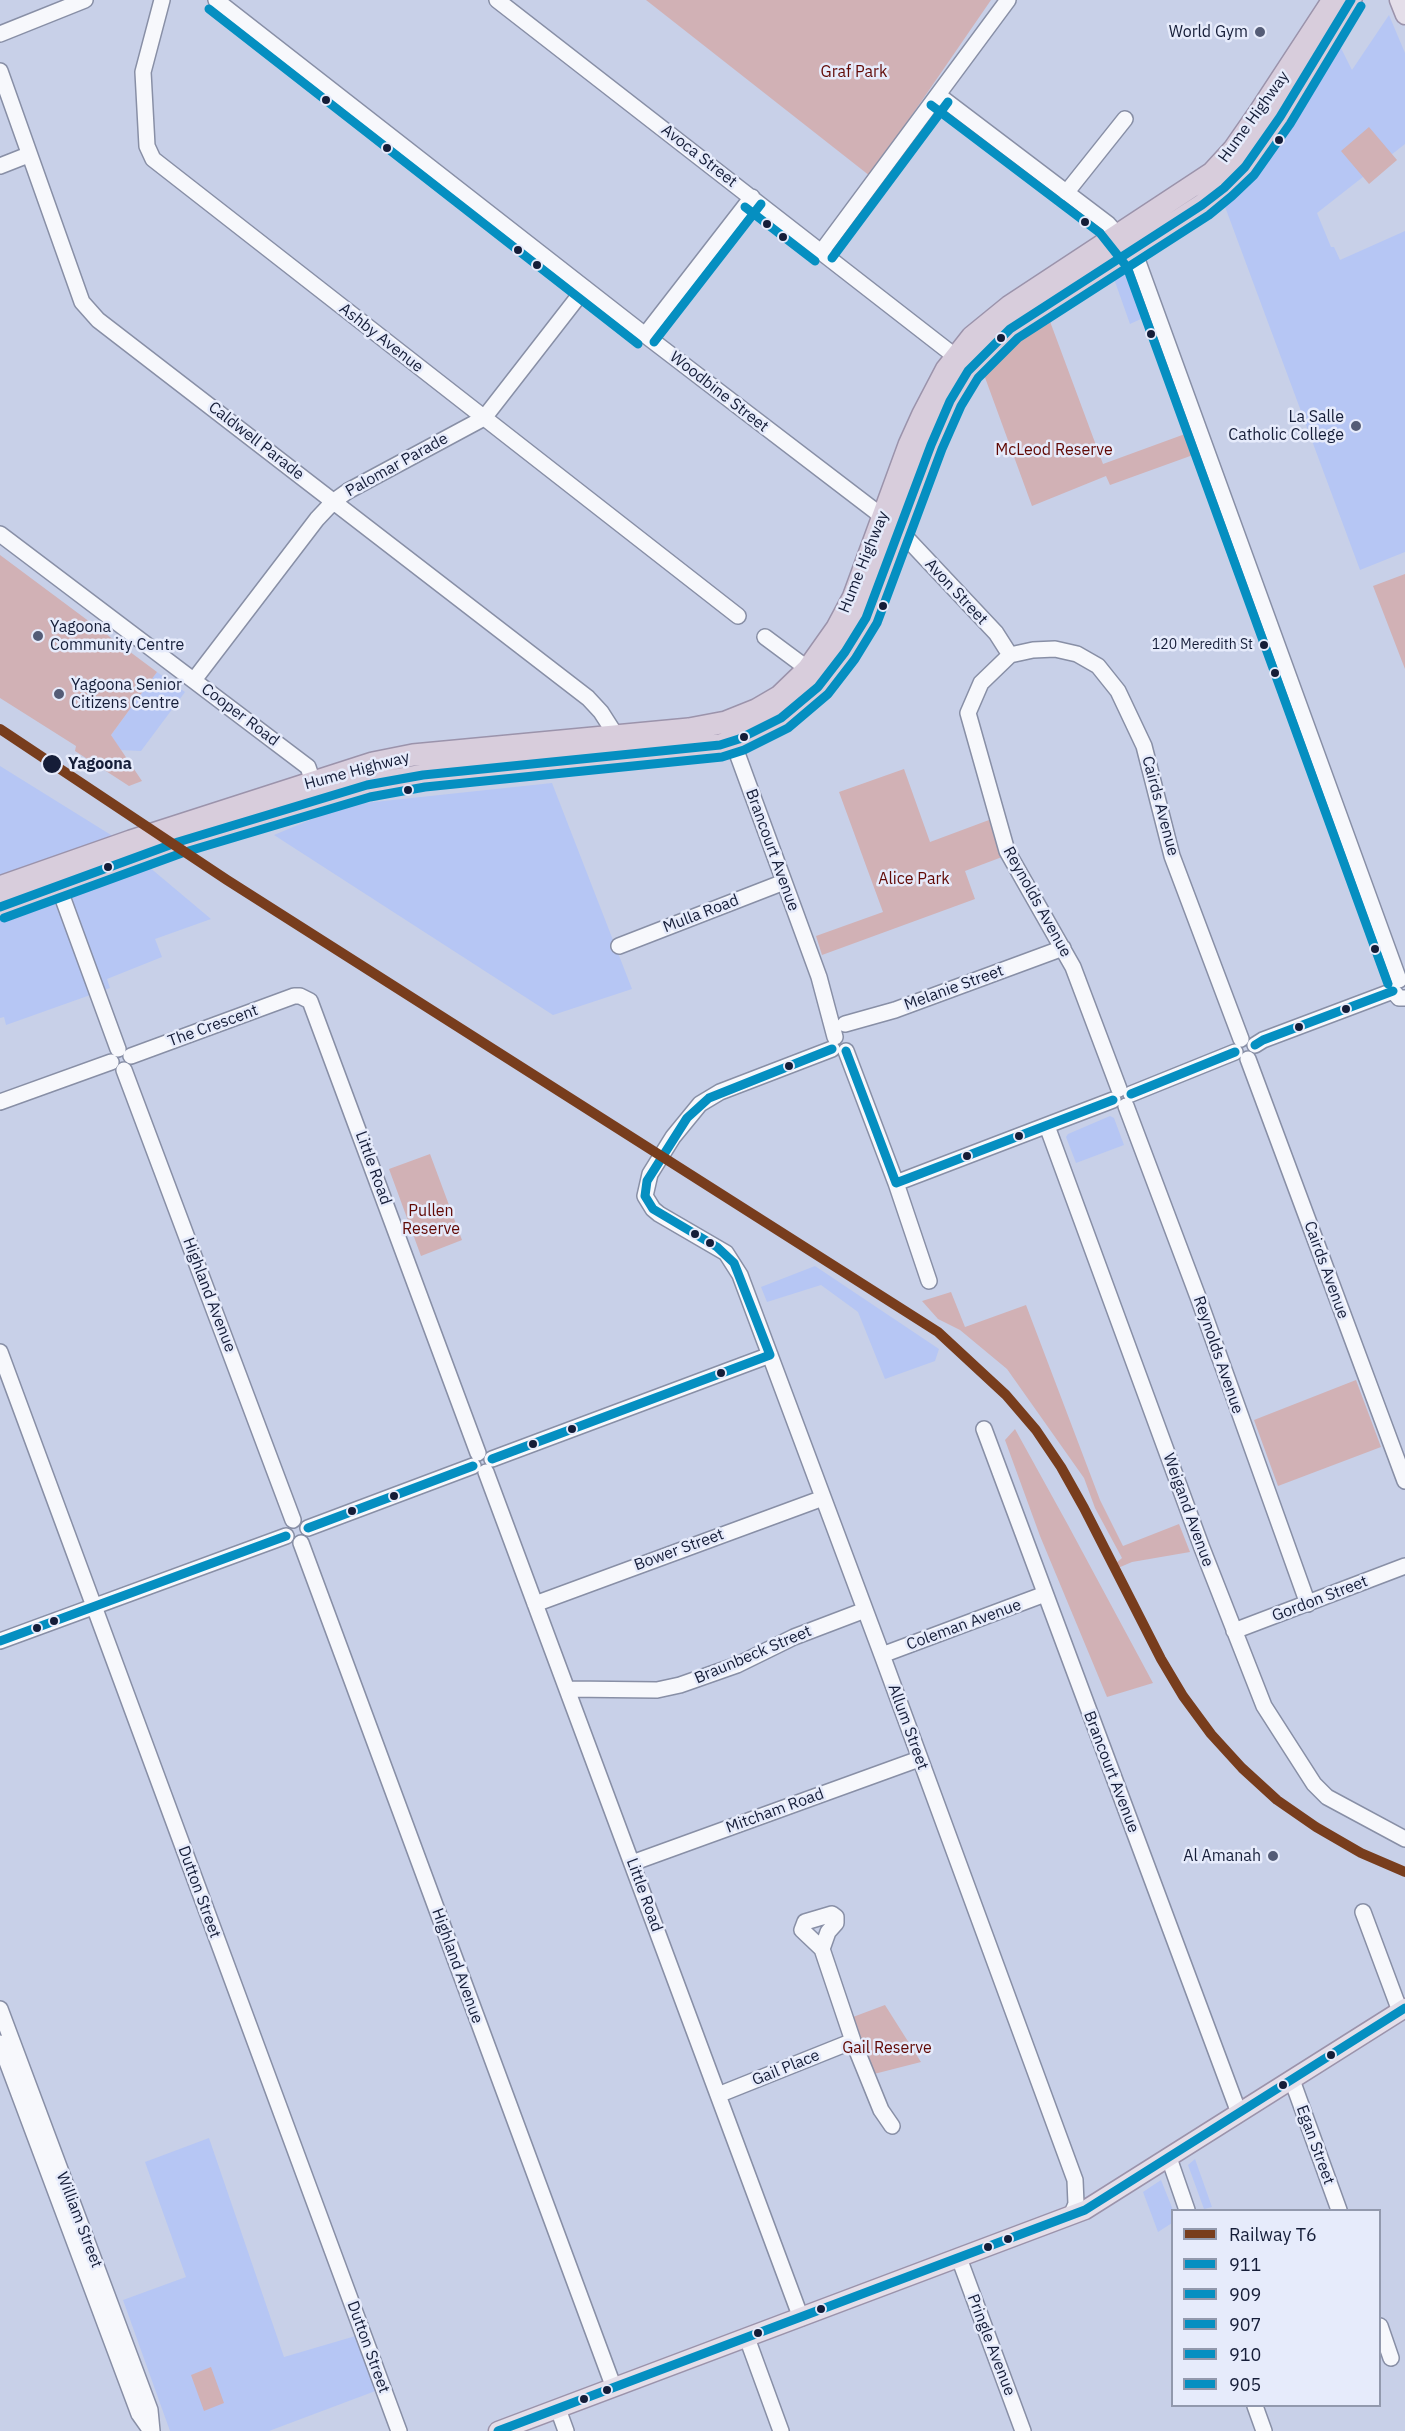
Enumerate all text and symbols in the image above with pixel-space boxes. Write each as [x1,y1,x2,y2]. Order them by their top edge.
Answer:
place label: World Gym [1169,22,1248,42]
marker: World Gym [1253,25,1267,39]
park label: Graf Park [821,62,887,82]
street label: Hume Highway [1214,68,1294,166]
unlabelled marker [320,94,332,106]
street label: Avoca Street [657,120,741,192]
unlabelled marker [1273,134,1285,146]
unlabelled marker [381,142,393,154]
unlabelled marker [1079,216,1091,228]
unlabelled marker [761,218,773,230]
unlabelled marker [777,231,789,243]
unlabelled marker [512,244,524,256]
unlabelled marker [531,259,543,271]
street label: Ashby Avenue [335,299,427,377]
unlabelled marker [1145,328,1157,340]
unlabelled marker [995,332,1007,344]
street label: Woodbine Street [666,347,772,437]
street label: Caldwell Parade [204,398,308,484]
place label: La Salle Catholic College [1228,407,1344,445]
marker: La Salle Catholic College [1349,419,1363,433]
street label: Palomar Parade [342,429,452,501]
park label: McLeod Reserve [995,440,1113,460]
street label: Hume Highway [835,508,893,616]
street label: Avon Street [921,555,991,629]
unlabelled marker [877,600,889,612]
place label: Yagoona Community Centre [50,617,184,655]
marker: Yagoona Community Centre [31,629,45,643]
place label: 120 Meredith St [1152,637,1253,653]
marker: 120 Meredith St [1258,639,1270,651]
unlabelled marker [1269,667,1281,679]
place label: Yagoona Senior Citizens Centre [71,675,182,713]
street label: Cooper Road [197,680,283,750]
marker: Yagoona Senior Citizens Centre [52,687,66,701]
unlabelled marker [738,731,750,743]
street label: Hume Highway [302,748,412,794]
marker: Yagoona [41,753,63,775]
place label: Yagoona [68,754,132,774]
street label: Cairds Avenue [1137,754,1183,858]
unlabelled marker [402,784,414,796]
street label: Brancourt Avenue [741,786,803,914]
street label: Reynolds Avenue [999,843,1075,961]
unlabelled marker [102,861,114,873]
park label: Alice Park [878,869,950,889]
street label: Mulla Road [660,891,742,937]
unlabelled marker [1369,943,1381,955]
street label: Melanie Street [902,961,1006,1015]
street label: The Crescent [165,1001,261,1051]
unlabelled marker [1340,1003,1352,1015]
unlabelled marker [1293,1021,1305,1033]
unlabelled marker [783,1060,795,1072]
street label: Little Road [351,1129,395,1207]
unlabelled marker [1013,1130,1025,1142]
unlabelled marker [961,1150,973,1162]
park label: Pullen Reserve [402,1201,460,1239]
street label: Cairds Avenue [1299,1219,1353,1321]
unlabelled marker [689,1228,701,1240]
street label: Highland Avenue [178,1235,240,1355]
unlabelled marker [704,1237,716,1249]
street label: Reynolds Avenue [1189,1294,1247,1416]
unlabelled marker [715,1367,727,1379]
unlabelled marker [566,1423,578,1435]
unlabelled marker [527,1438,539,1450]
street label: Weigand Avenue [1159,1451,1217,1569]
unlabelled marker [388,1490,400,1502]
unlabelled marker [346,1505,358,1517]
street label: Bower Street [632,1525,726,1575]
street label: Gordon Street [1269,1572,1371,1626]
street label: Coleman Avenue [904,1595,1024,1655]
unlabelled marker [48,1615,60,1627]
unlabelled marker [31,1622,43,1634]
street label: Braunbeck Street [692,1622,814,1688]
street label: Allum Street [884,1682,932,1772]
street label: Brancourt Avenue [1079,1709,1143,1835]
street label: Mitcham Road [723,1784,827,1838]
street label: Dutton Street [173,1843,225,1941]
place label: Al Amanah [1183,1846,1261,1866]
marker: Al Amanah [1266,1849,1280,1863]
street label: Little Road [622,1856,666,1934]
street label: Highland Avenue [427,1906,487,2026]
park label: Gail Reserve [842,2038,932,2058]
street label: Gail Place [749,2046,823,2090]
unlabelled marker [1325,2049,1337,2061]
unlabelled marker [1277,2079,1289,2091]
street label: Egan Street [1292,2103,1338,2187]
street label: William Street [52,2169,106,2271]
legend [1171,2209,1381,2407]
text: Railway T6 [1229,2223,1317,2246]
unlabelled marker [1002,2233,1014,2245]
unlabelled marker [982,2241,994,2253]
text: 911 [1229,2253,1261,2276]
text: 909 [1229,2283,1261,2306]
street label: Pringle Avenue [963,2291,1019,2399]
street label: Dutton Street [342,2298,394,2396]
unlabelled marker [815,2303,827,2315]
text: 907 [1229,2313,1261,2336]
unlabelled marker [752,2327,764,2339]
text: 910 [1229,2343,1261,2366]
text: 905 [1229,2373,1261,2396]
unlabelled marker [601,2384,613,2396]
unlabelled marker [578,2393,590,2405]

